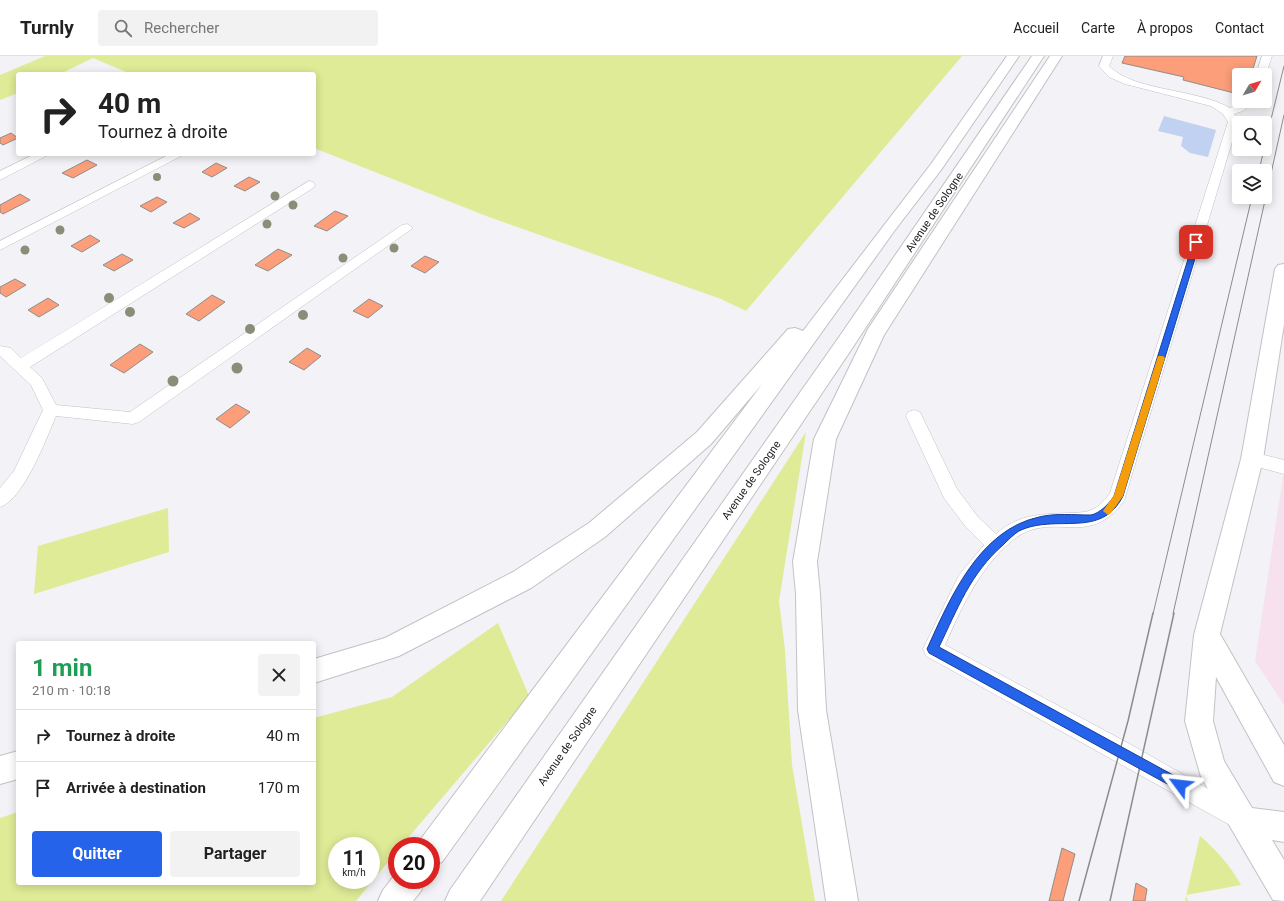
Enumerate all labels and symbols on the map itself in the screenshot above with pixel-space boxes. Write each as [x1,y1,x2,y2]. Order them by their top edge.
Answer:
north arrow [1232,68,1272,108]
street label: Avenue de Sologne [903,170,966,255]
pin [1179,225,1213,259]
street label: Avenue de Sologne [719,438,784,522]
street label: Avenue de Sologne [535,704,600,788]
position arrow [1159,764,1201,806]
speed limit sign: 20 [388,837,440,889]

